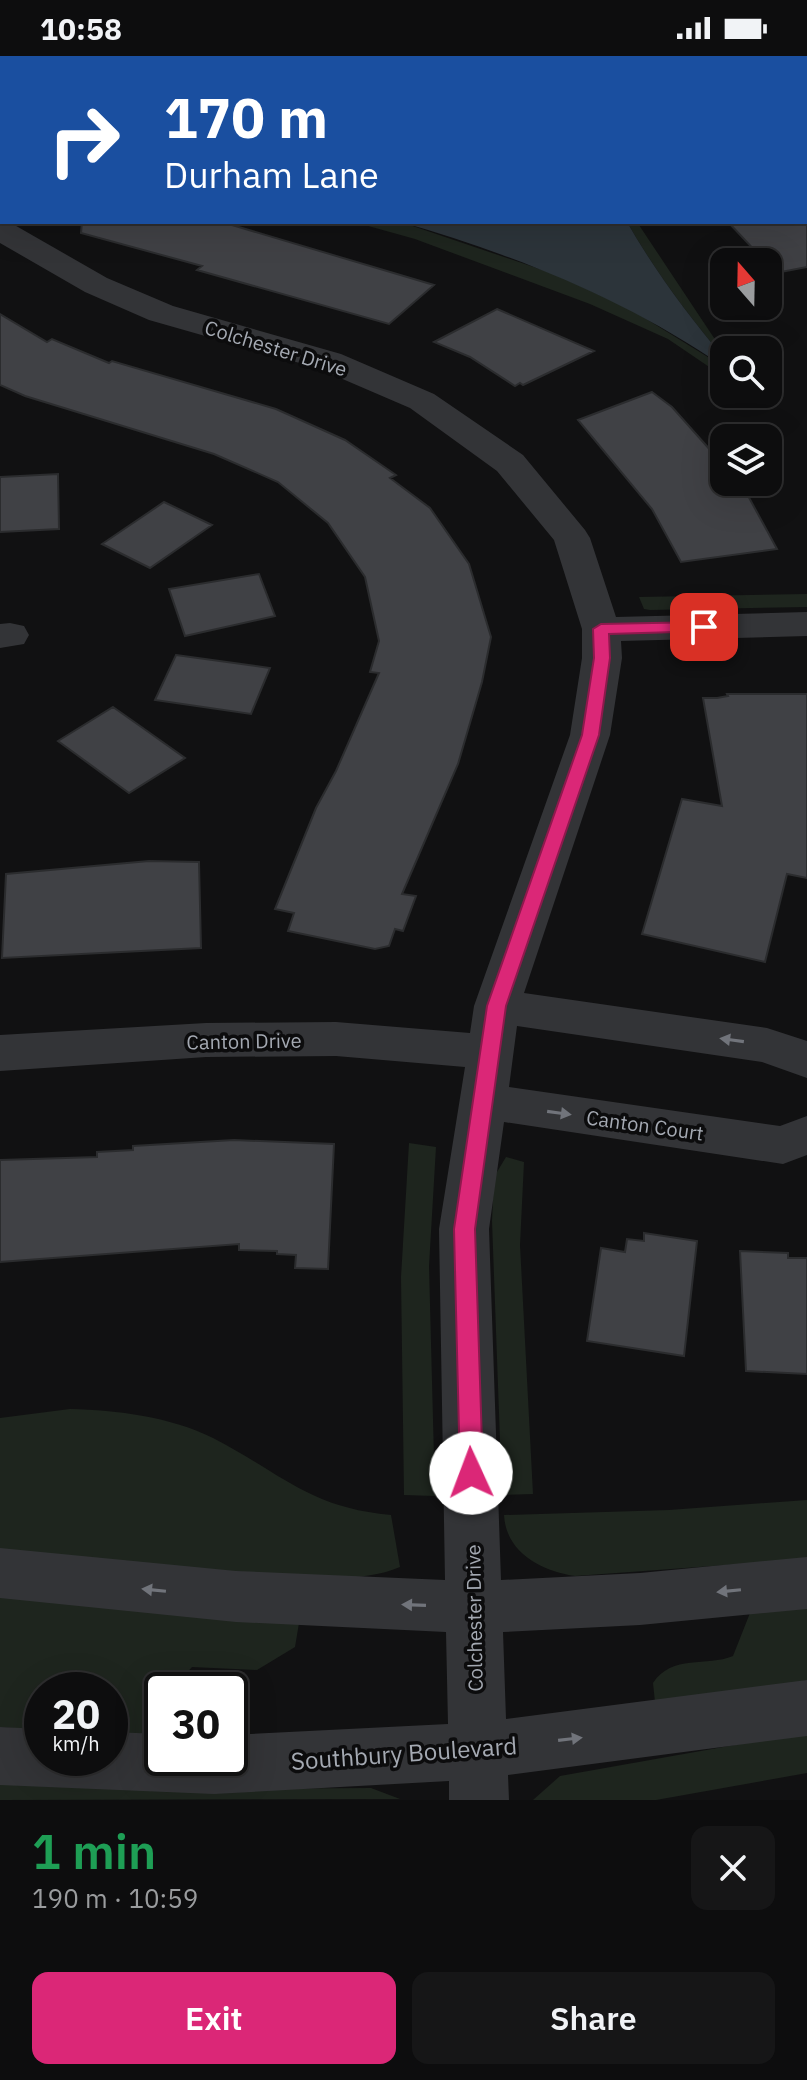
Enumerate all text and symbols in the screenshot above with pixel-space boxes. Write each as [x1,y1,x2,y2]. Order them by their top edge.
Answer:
text: 10:58 [40,9,122,48]
text: 170 m [164,81,328,153]
icon: right [32,88,136,192]
text: Durham Lane [164,151,379,198]
north arrow [710,248,782,320]
map controls [710,248,782,496]
street label: Colchester Drive [202,314,350,382]
button: search [710,336,782,408]
button: layers [710,424,782,496]
pin [670,593,738,661]
icon: arrive [682,605,726,649]
street label: Canton Drive [186,1026,302,1056]
one-way arrow [719,1033,744,1046]
street label: Canton Court [585,1103,705,1147]
one-way arrow [547,1107,572,1120]
position arrow [429,1431,513,1515]
street label: Colchester Drive [459,1544,489,1692]
one-way arrow [142,1584,167,1597]
one-way arrow [716,1584,741,1597]
one-way arrow [401,1598,426,1611]
speed limit sign: 30 [144,1672,248,1776]
text: 20 [52,1688,100,1740]
street label: Southbury Boulevard [290,1729,518,1777]
text: km/h [52,1730,100,1757]
one-way arrow [558,1732,583,1745]
text: 1 min [32,1820,156,1882]
button: close [691,1826,775,1910]
text: 190 m · 10:59 [32,1881,198,1915]
button: Exit [32,1972,396,2064]
button: Share [412,1972,775,2064]

